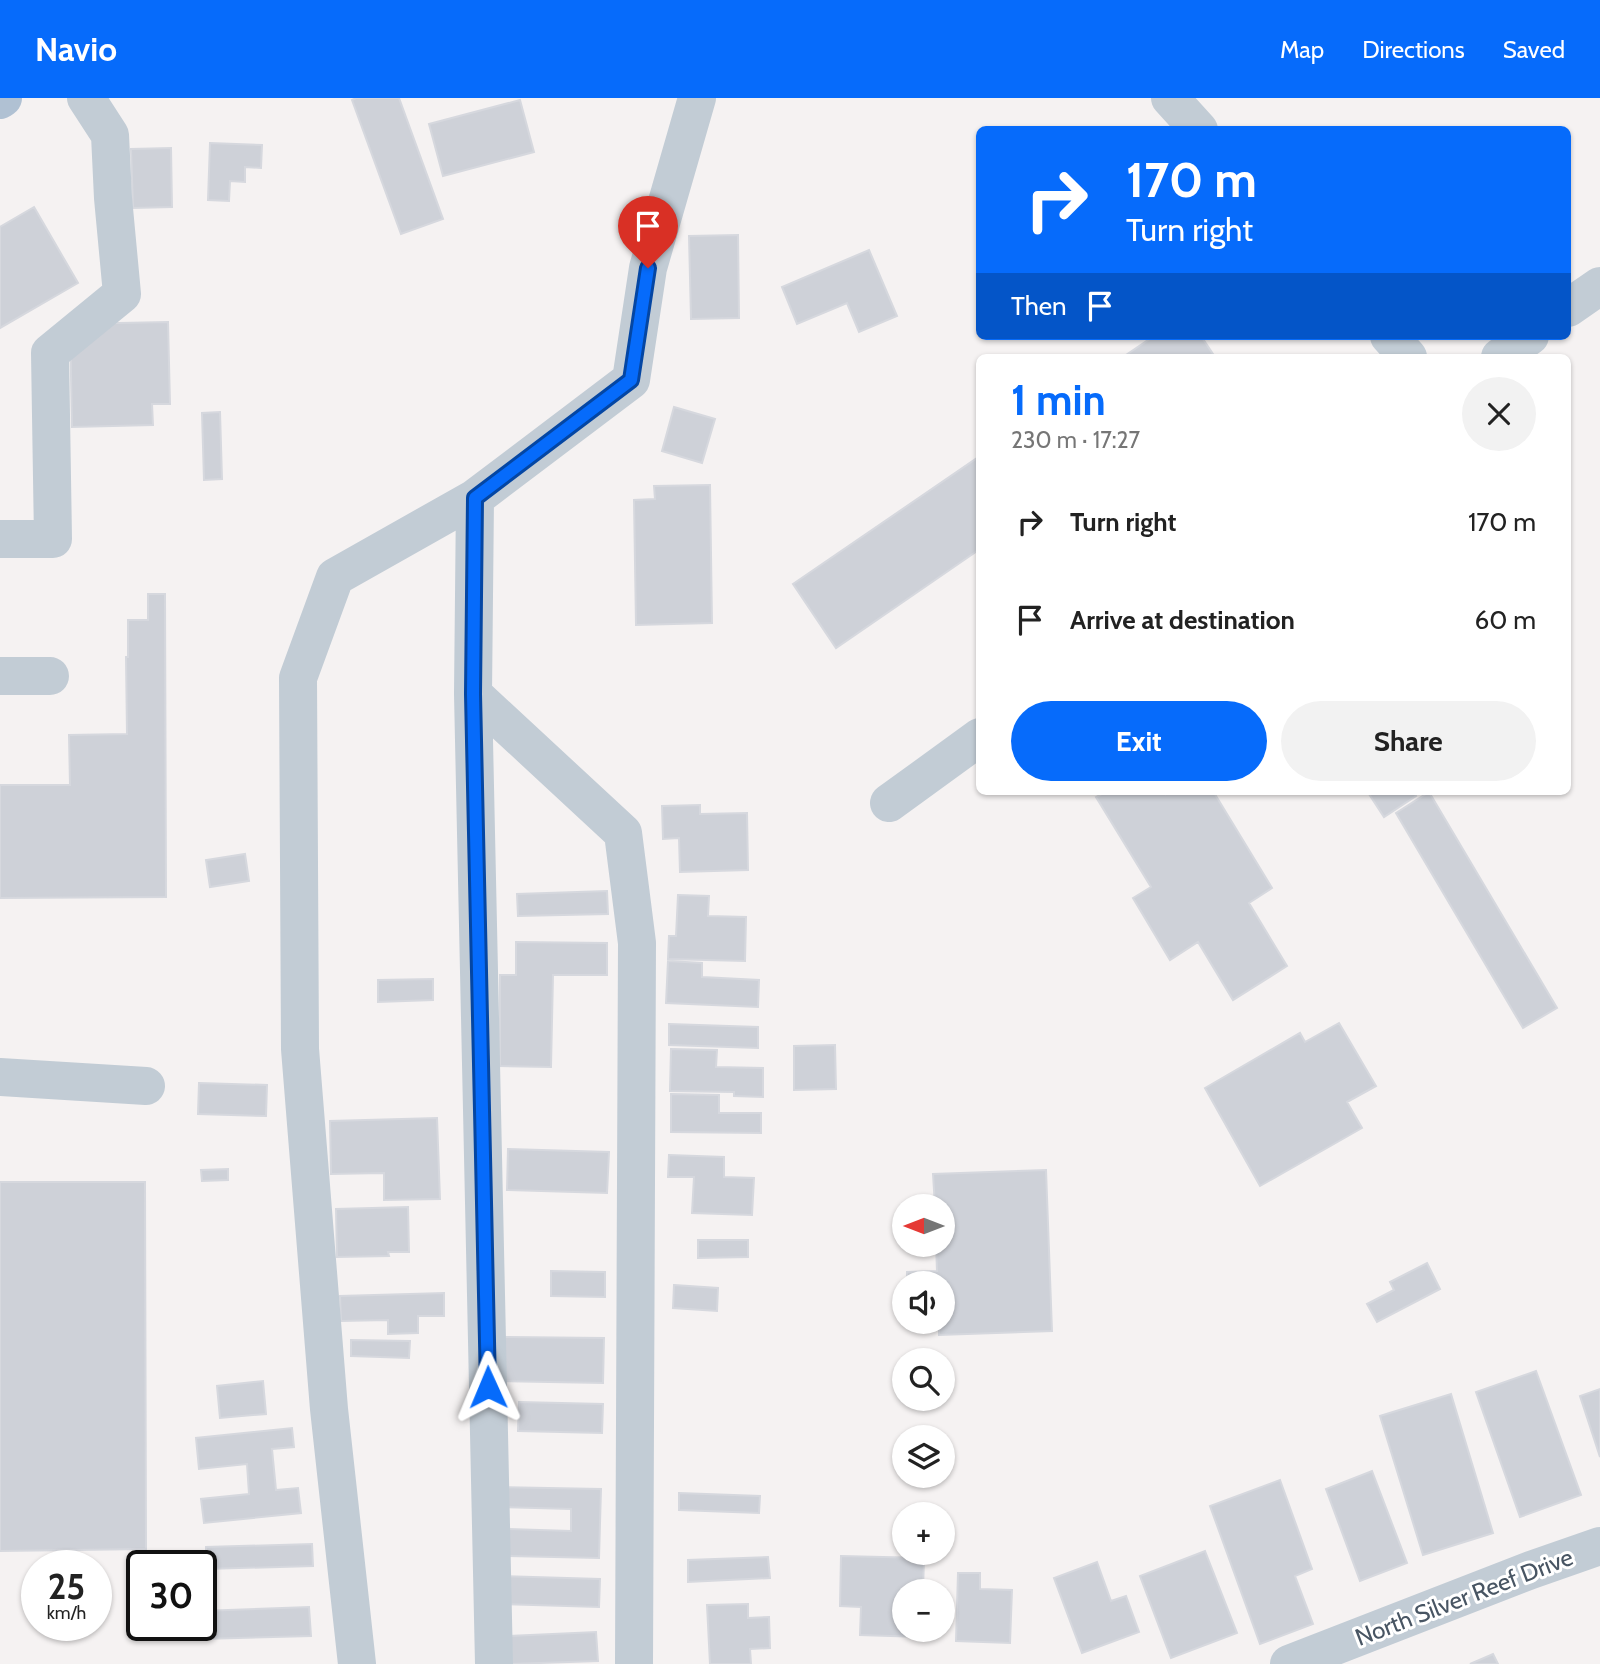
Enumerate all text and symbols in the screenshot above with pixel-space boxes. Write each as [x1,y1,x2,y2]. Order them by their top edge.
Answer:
text: Navio [35,29,117,69]
text: Map [1280,35,1324,64]
text: Directions [1362,35,1465,64]
text: Saved [1503,35,1565,64]
text: 170 m [1126,150,1257,209]
icon: right [1011,154,1102,245]
pin [618,196,678,268]
icon: arrive [629,207,667,245]
text: Turn right [1126,210,1253,249]
icon: arrive [1081,287,1119,325]
text: Then [1011,290,1067,322]
text: 1 min [1011,374,1106,426]
button: close [1462,377,1536,451]
text: 230 m · 17:27 [1011,426,1140,454]
icon: right [1011,503,1049,541]
text: Turn right [1070,506,1176,538]
text: 170 m [1468,506,1536,538]
icon: arrive [1011,601,1049,639]
text: Arrive at destination [1070,604,1295,636]
text: 60 m [1474,604,1536,636]
button: Exit [1011,701,1267,781]
button: Share [1281,701,1536,781]
north arrow [892,1194,956,1256]
map controls [892,1194,955,1642]
button: sound [892,1271,955,1334]
button: search [892,1348,955,1411]
position arrow [451,1350,525,1424]
button: layers [892,1425,955,1488]
button: + [892,1502,955,1565]
street label: North Silver Reef Drive [1351,1542,1577,1652]
speed limit sign: 30 [126,1550,217,1641]
text: 25 [48,1565,85,1608]
button: − [892,1579,955,1642]
text: km/h [47,1602,86,1624]

